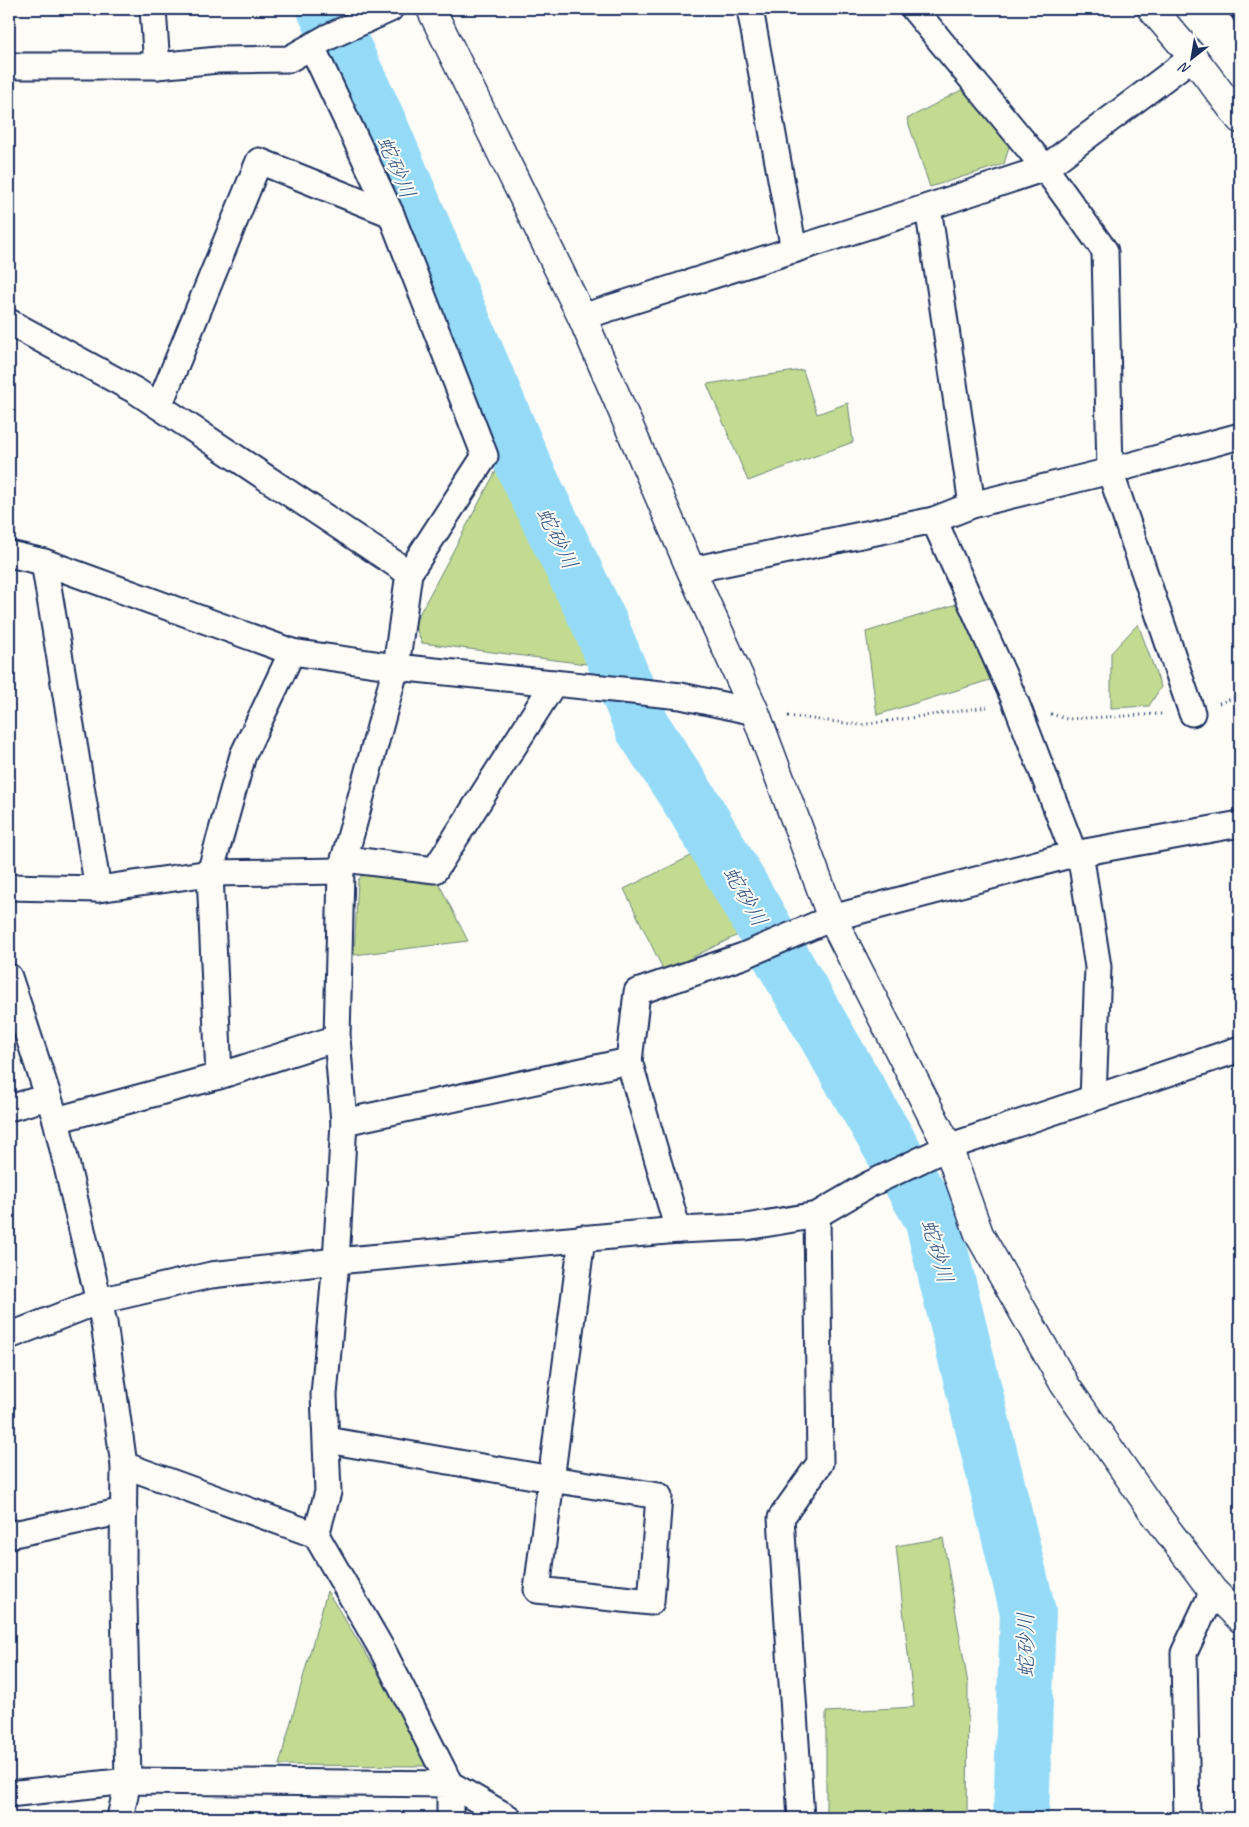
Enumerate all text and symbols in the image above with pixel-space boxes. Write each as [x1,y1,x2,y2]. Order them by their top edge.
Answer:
north arrow [1166,32,1216,82]
text: N [1175,58,1194,78]
water label: 蛇砂川 [370,132,422,203]
water label: 蛇砂川 [530,503,584,574]
water label: 蛇砂川 [717,861,774,932]
water label: 蛇砂川 [914,1216,960,1287]
water label: 蛇砂川 [1012,1612,1040,1678]

